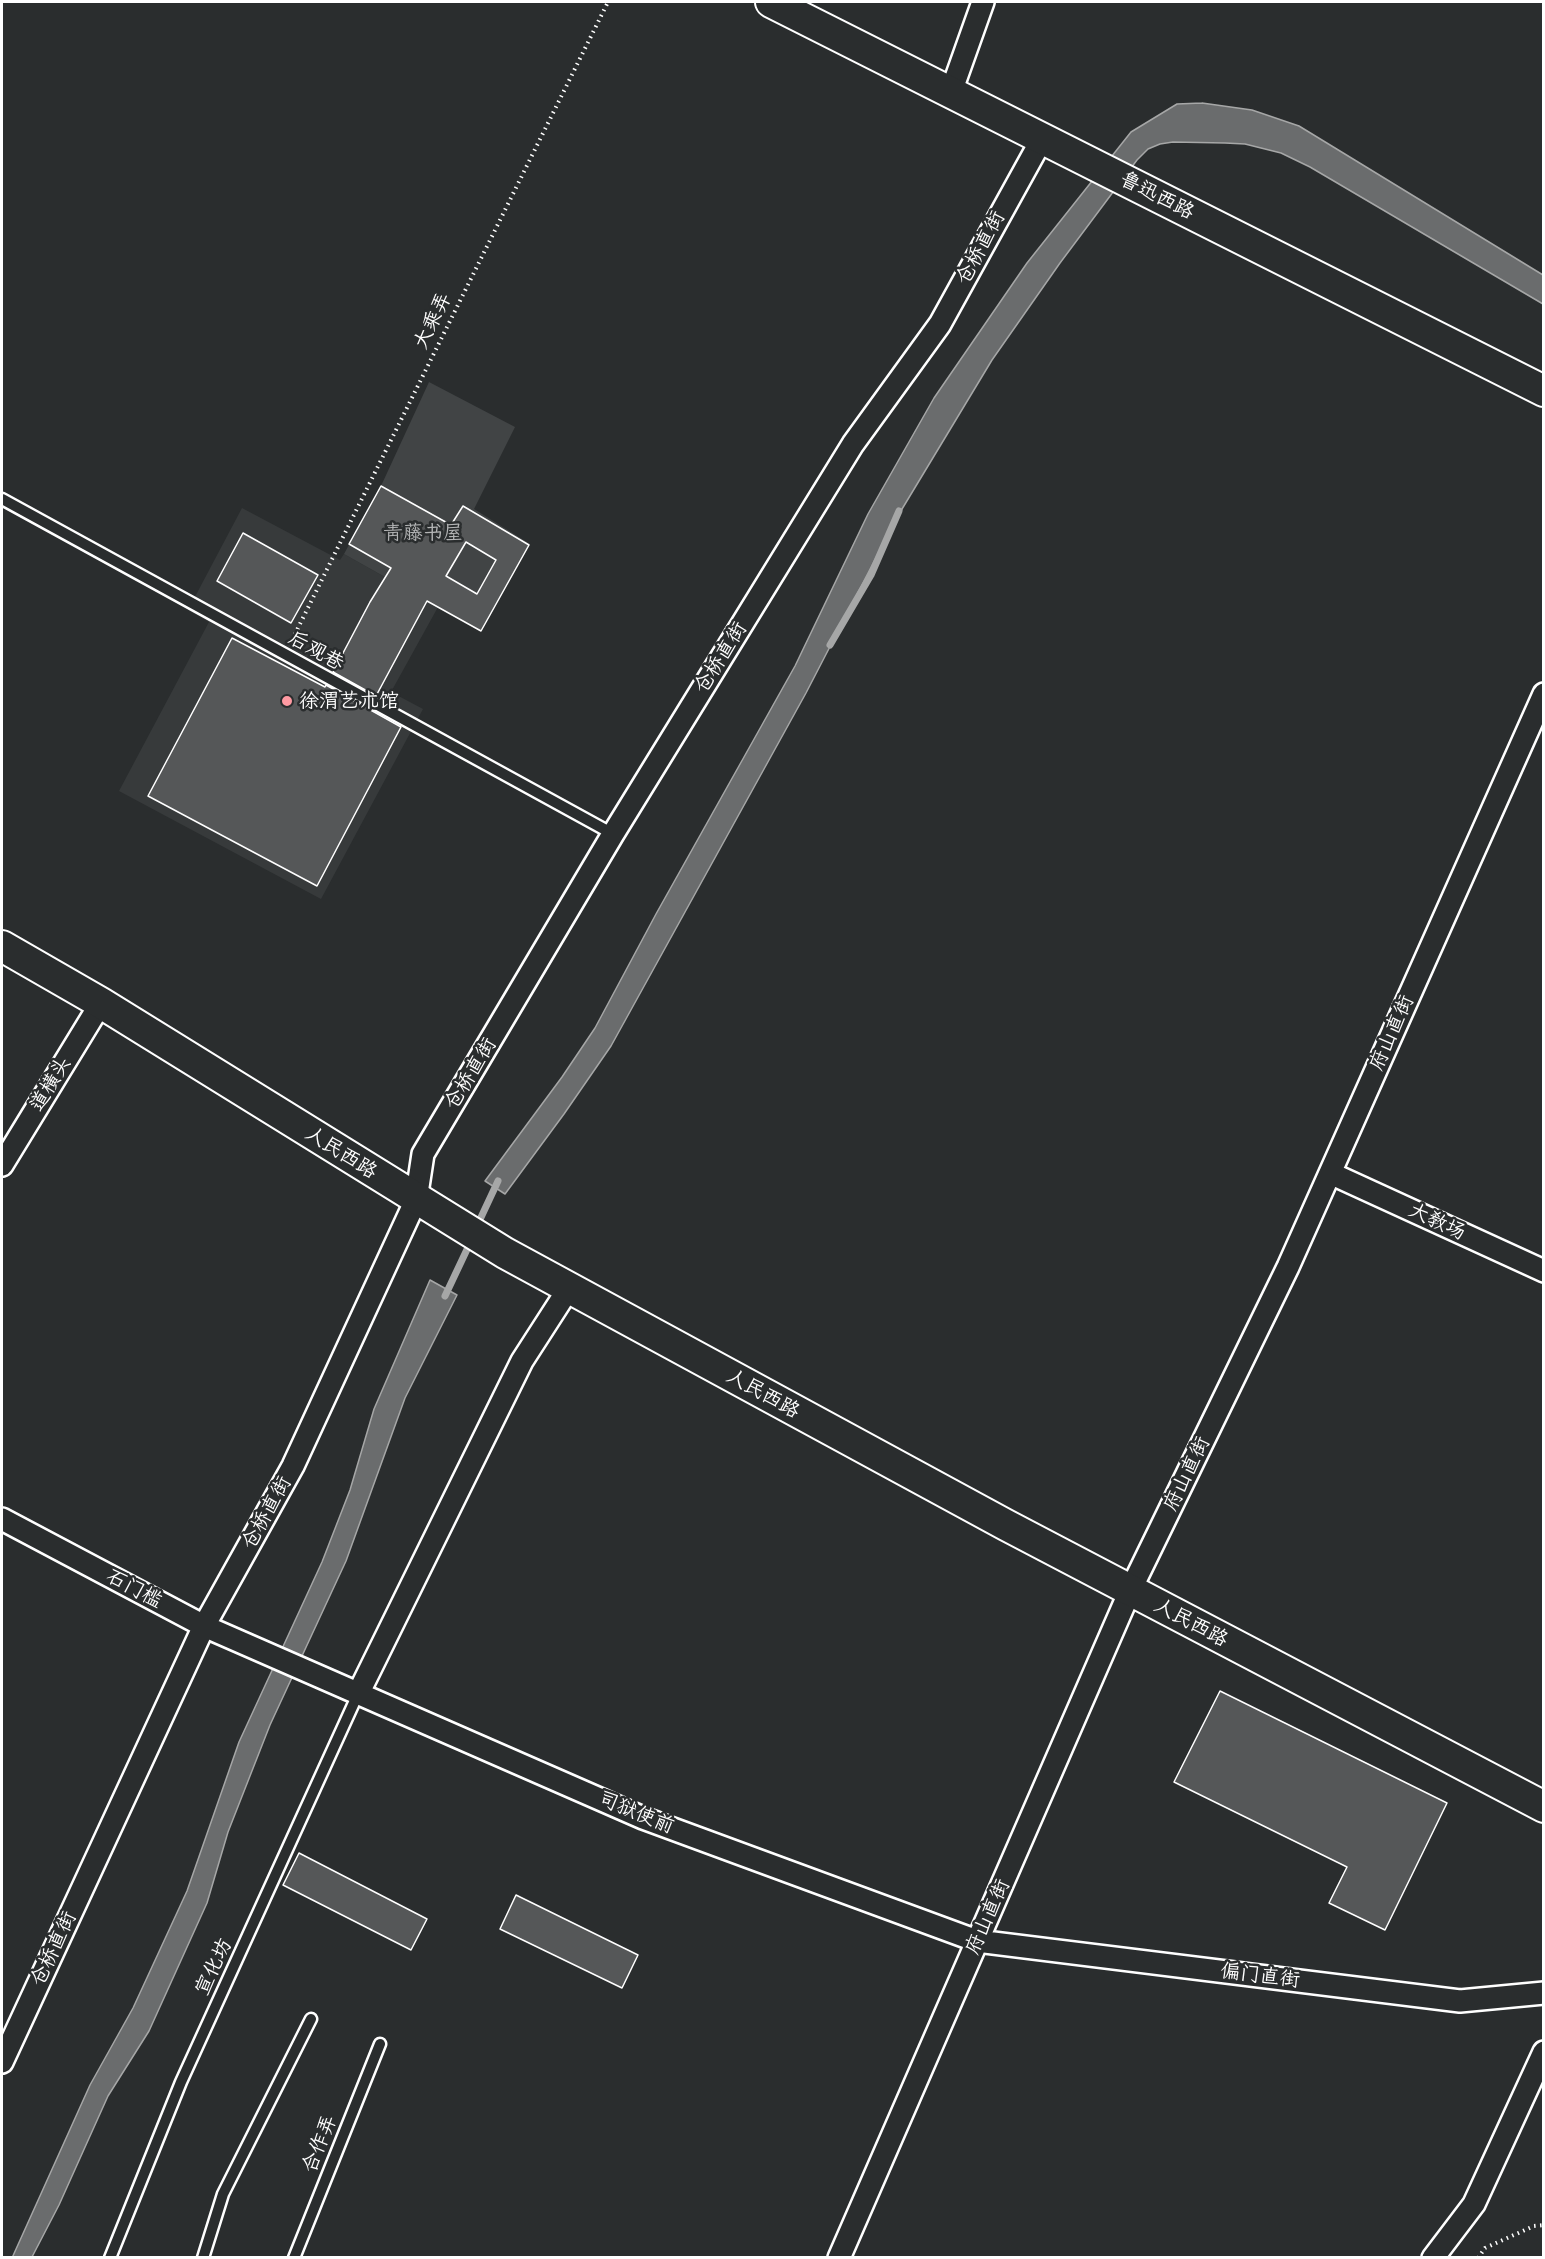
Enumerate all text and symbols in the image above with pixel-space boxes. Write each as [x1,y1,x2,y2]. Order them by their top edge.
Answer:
street label: 鲁迅西路 [1116,167,1198,225]
street label: 仓桥直街 [952,207,1010,289]
street label: 大乘弄 [409,289,457,353]
park label: 青藤书屋 [383,521,463,545]
street label: 仓桥直街 [690,618,752,698]
street label: 后观巷 [284,626,348,676]
place label: 徐渭艺术馆 [299,689,399,713]
marker: 徐渭艺术馆 [280,694,294,708]
street label: 府山直街 [1365,992,1419,1074]
street label: 仓桥直街 [440,1034,502,1114]
street label: 道横头 [25,1052,77,1116]
street label: 人民西路 [301,1122,381,1184]
street label: 大教场 [1405,1198,1469,1246]
street label: 人民西路 [722,1364,804,1424]
street label: 府山直街 [1159,1433,1215,1515]
street label: 仓桥直街 [237,1472,297,1554]
street label: 石门槛 [102,1564,166,1614]
street label: 人民西路 [1150,1594,1232,1652]
street label: 司狱使前 [594,1787,678,1839]
street label: 府山直街 [961,1876,1015,1958]
street label: 仓桥直街 [26,1908,82,1990]
street label: 宣化坊 [190,1935,238,1999]
street label: 偏门直街 [1219,1959,1301,1993]
street label: 合作弄 [298,2112,342,2176]

